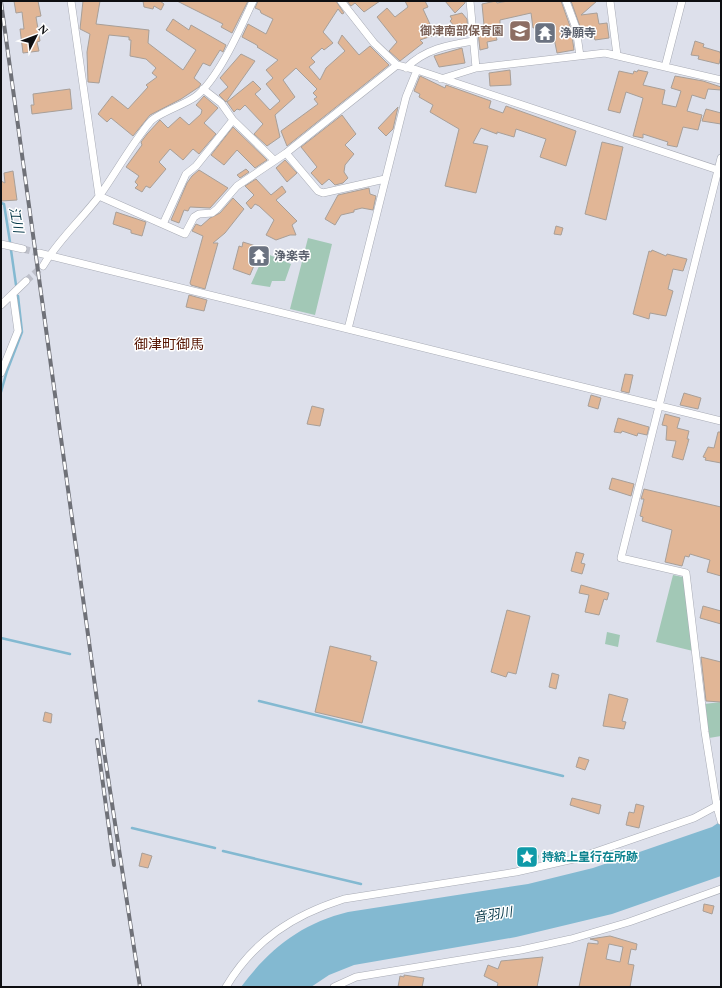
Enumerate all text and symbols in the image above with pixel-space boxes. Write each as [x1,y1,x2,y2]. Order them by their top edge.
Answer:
north arrow [16,16,56,56]
school or university icon: 御津南部保育園 [507,18,533,44]
temple icon: 浄願寺 [532,20,558,46]
text: N [34,21,52,39]
place label: 御津南部保育園 [420,22,504,41]
place label: 浄願寺 [560,24,596,43]
water label: 江川 [4,205,29,237]
temple icon: 浄楽寺 [246,243,272,269]
place label: 浄楽寺 [274,247,310,266]
district label: 御津町御馬 [134,334,204,355]
place icon: 持統上皇行在所跡 [514,844,540,870]
place label: 持統上皇行在所跡 [542,848,638,867]
water label: 音羽川 [472,902,516,928]

